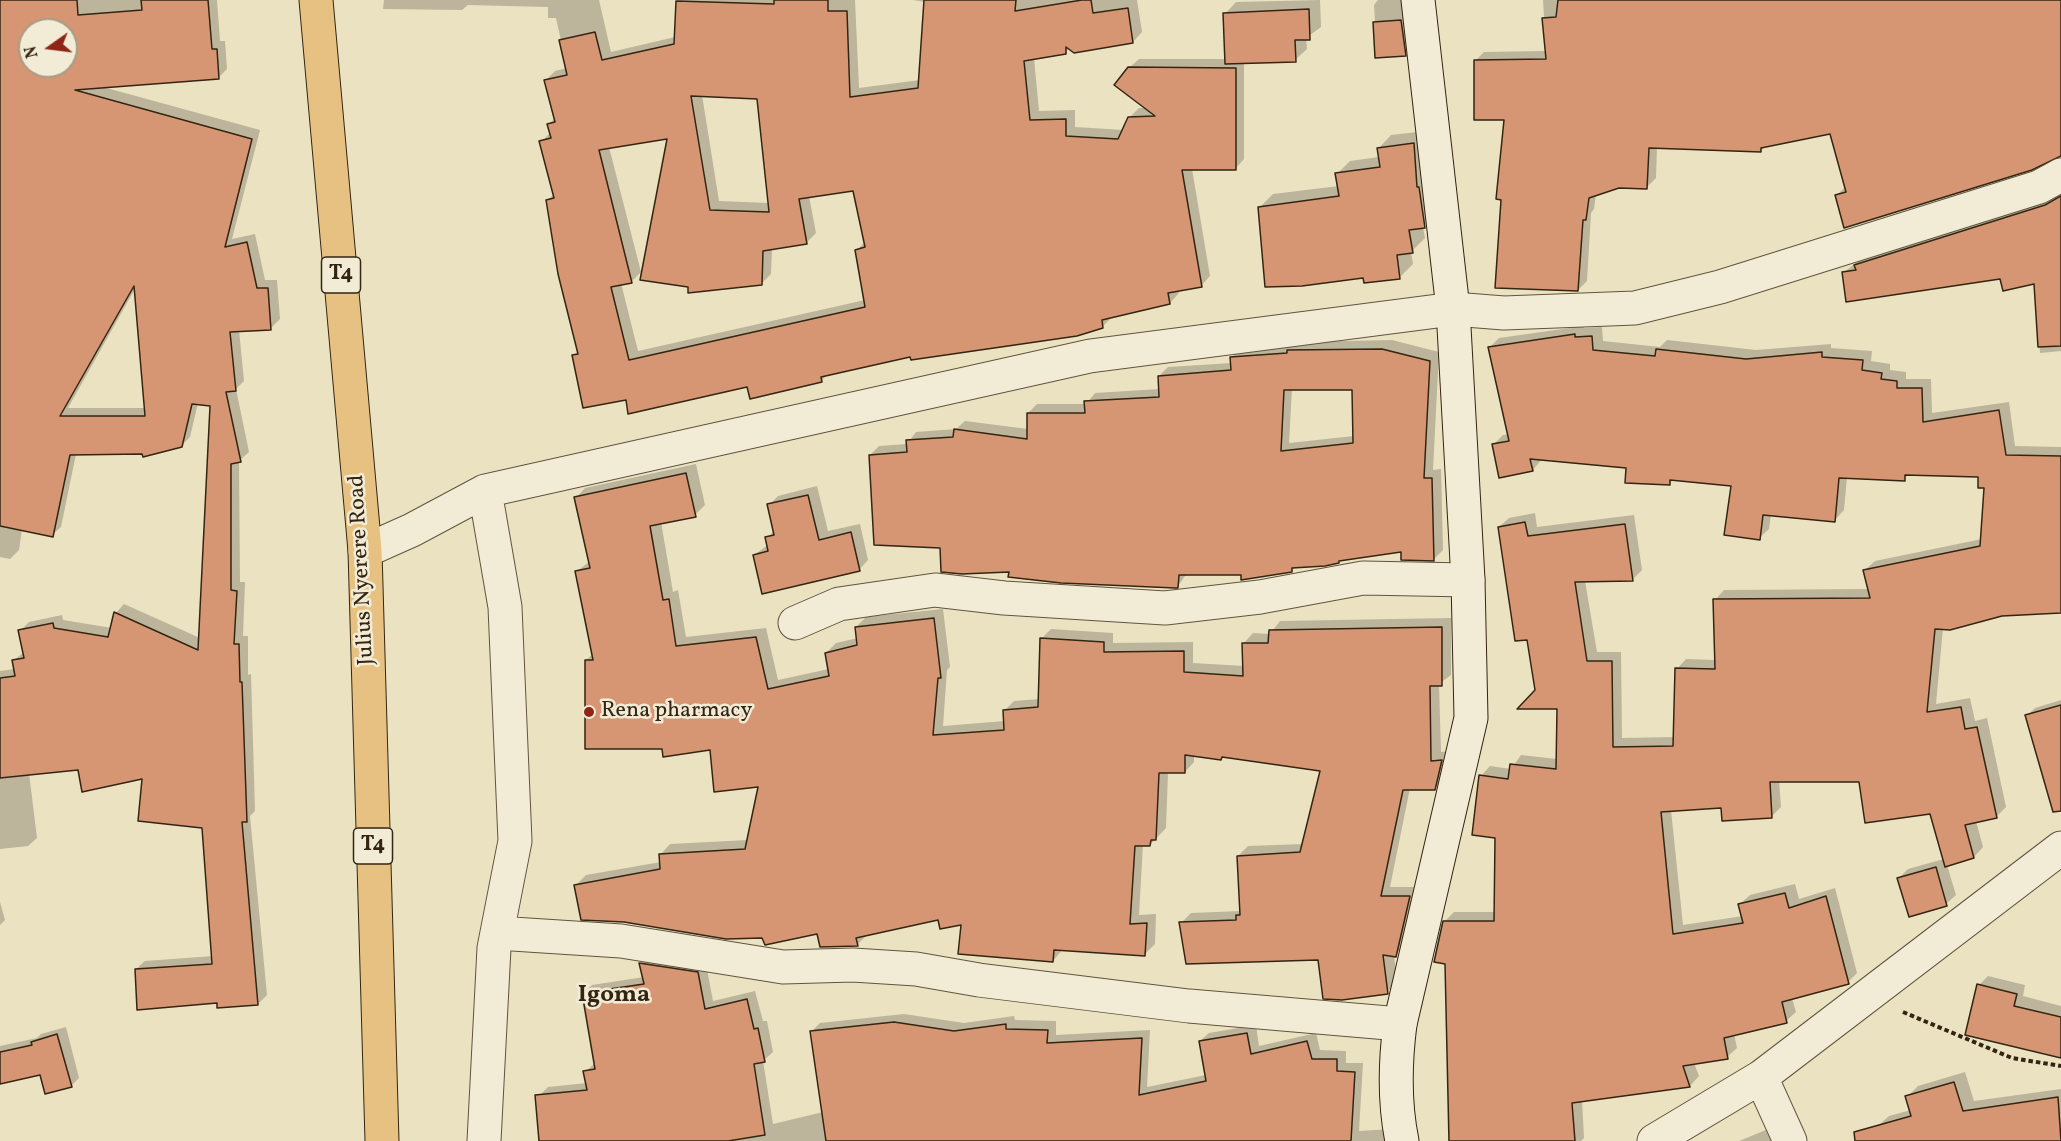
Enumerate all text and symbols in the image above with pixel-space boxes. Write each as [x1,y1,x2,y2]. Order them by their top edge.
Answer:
north arrow [18,18,78,78]
text: N [20,44,45,60]
road number: T4 [322,257,360,293]
street label: Julius Nyerere Road [345,474,381,666]
place label: Rena pharmacy [601,699,752,725]
marker: Rena pharmacy [582,705,596,719]
road number: T4 [354,828,392,864]
district label: Igoma [578,983,650,1011]

